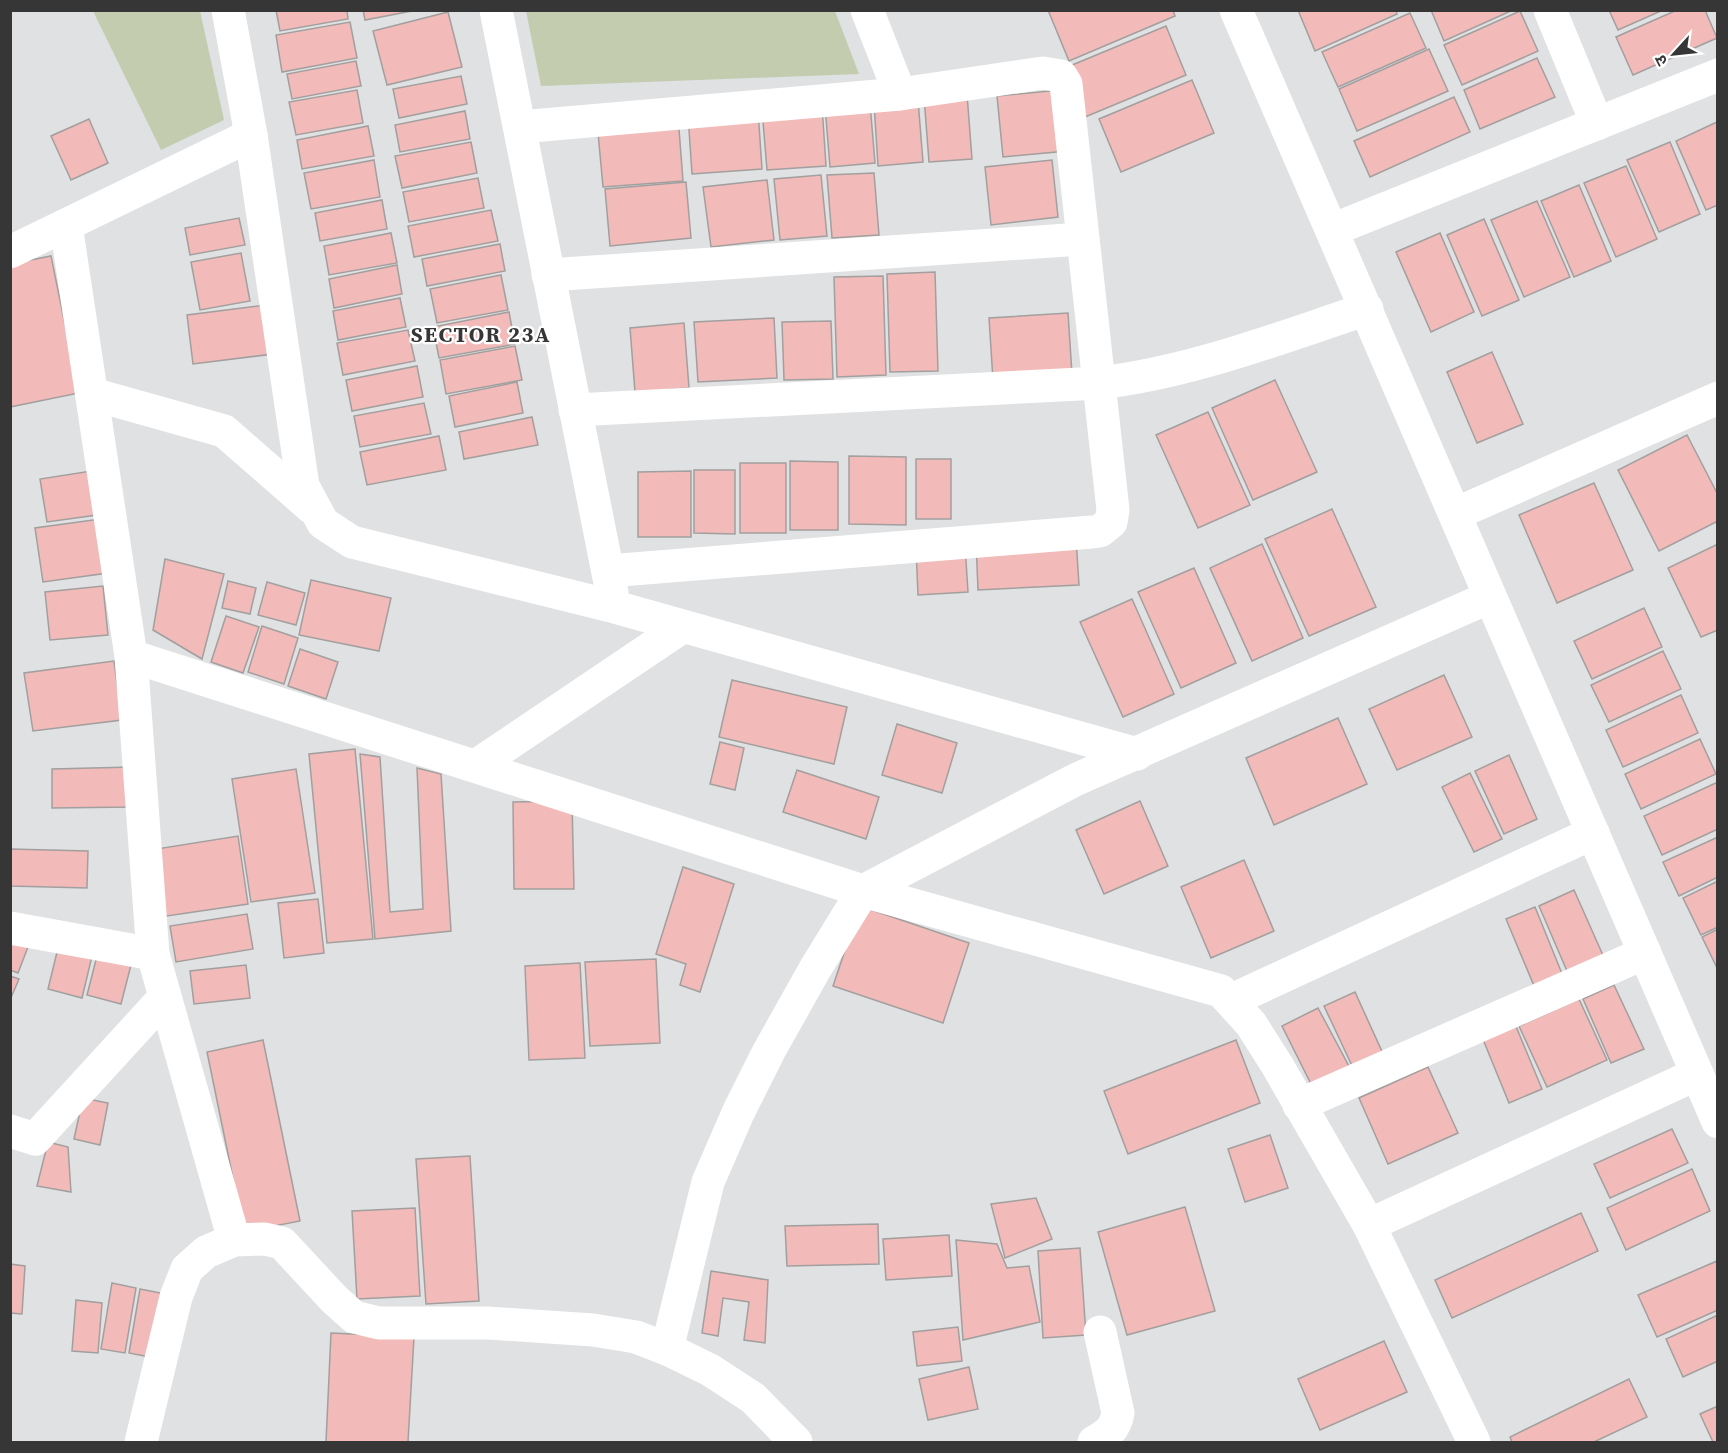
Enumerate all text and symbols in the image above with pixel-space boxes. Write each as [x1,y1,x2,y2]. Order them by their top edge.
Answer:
north arrow [1644,24,1704,84]
text: उ [1648,51,1673,70]
district label: SECTOR 23A [411,319,551,349]

